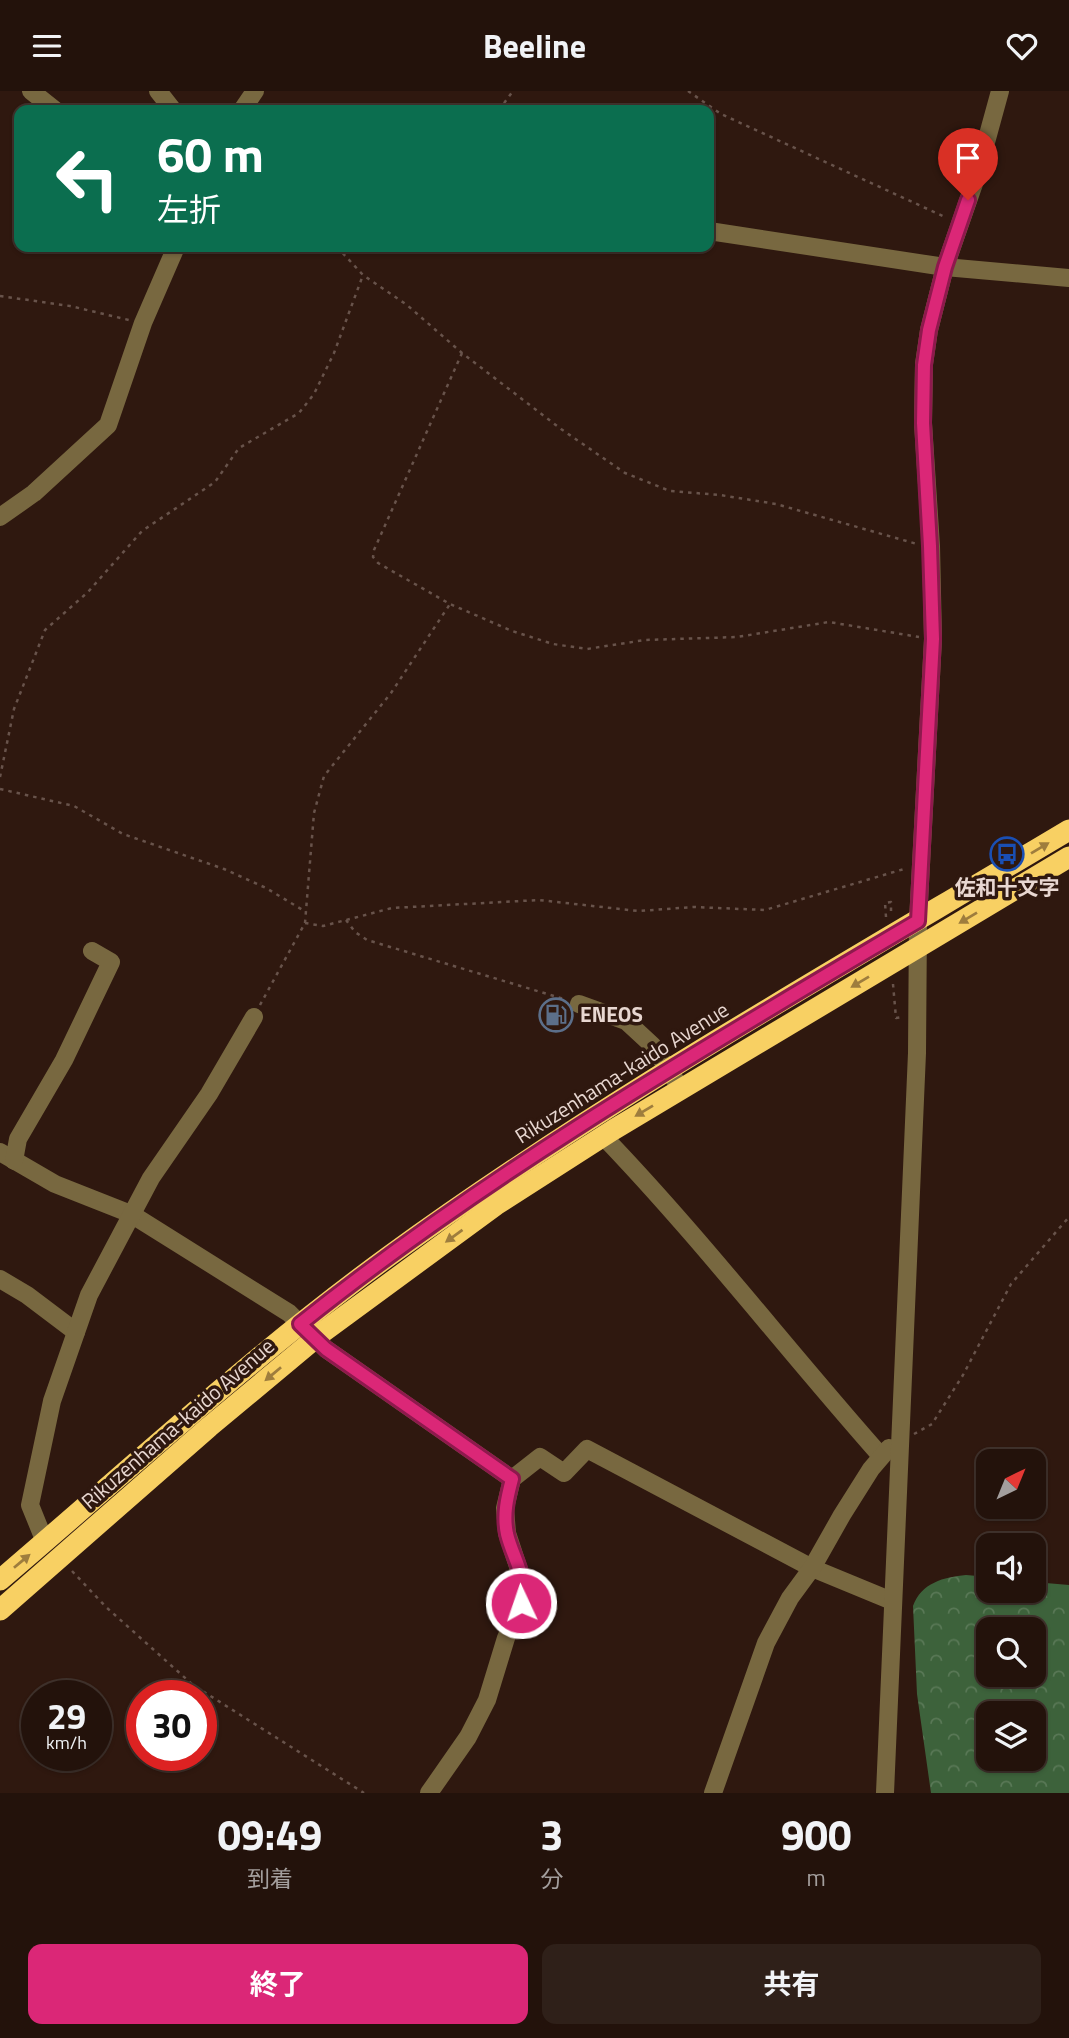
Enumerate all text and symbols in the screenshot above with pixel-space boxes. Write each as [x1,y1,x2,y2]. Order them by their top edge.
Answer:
text: Beeline [483,22,586,70]
icon: menu [28,27,66,65]
icon: heart [1003,27,1041,65]
text: 60 m [157,116,264,191]
pin [938,128,998,200]
icon: left [42,133,133,224]
icon: arrive [949,139,987,177]
text: 左折 [157,185,221,233]
bus stop icon: 佐和十文字 [988,835,1026,873]
one-way arrow [1030,841,1049,854]
place label: 佐和十文字 [955,871,1060,903]
one-way arrow [959,911,978,924]
one-way arrow [851,976,870,989]
street label: Rikuzenhama-kaido Avenue [508,993,735,1151]
fuel station icon: ENEOS [537,996,575,1034]
place label: ENEOS [580,998,643,1030]
one-way arrow [634,1105,653,1117]
one-way arrow [445,1229,463,1243]
street label: Rikuzenhama-kaido Avenue [74,1330,281,1516]
one-way arrow [264,1366,282,1382]
north arrow [976,1449,1046,1519]
map controls [976,1449,1046,1771]
button: sound [976,1533,1046,1603]
one-way arrow [14,1554,31,1569]
position arrow [484,1566,558,1640]
button: search [976,1617,1046,1687]
speed limit sign: 30 [126,1680,217,1771]
text: 29 [47,1689,86,1743]
button: layers [976,1701,1046,1771]
text: km/h [46,1729,87,1756]
text: 09:49 [218,1802,322,1866]
text: 3 [540,1802,563,1866]
text: 900 [781,1802,851,1866]
text: m [807,1860,826,1895]
text: 到着 [247,1861,293,1896]
text: 分 [540,1861,563,1896]
button: 終了 [28,1944,528,2024]
button: 共有 [542,1944,1041,2024]

